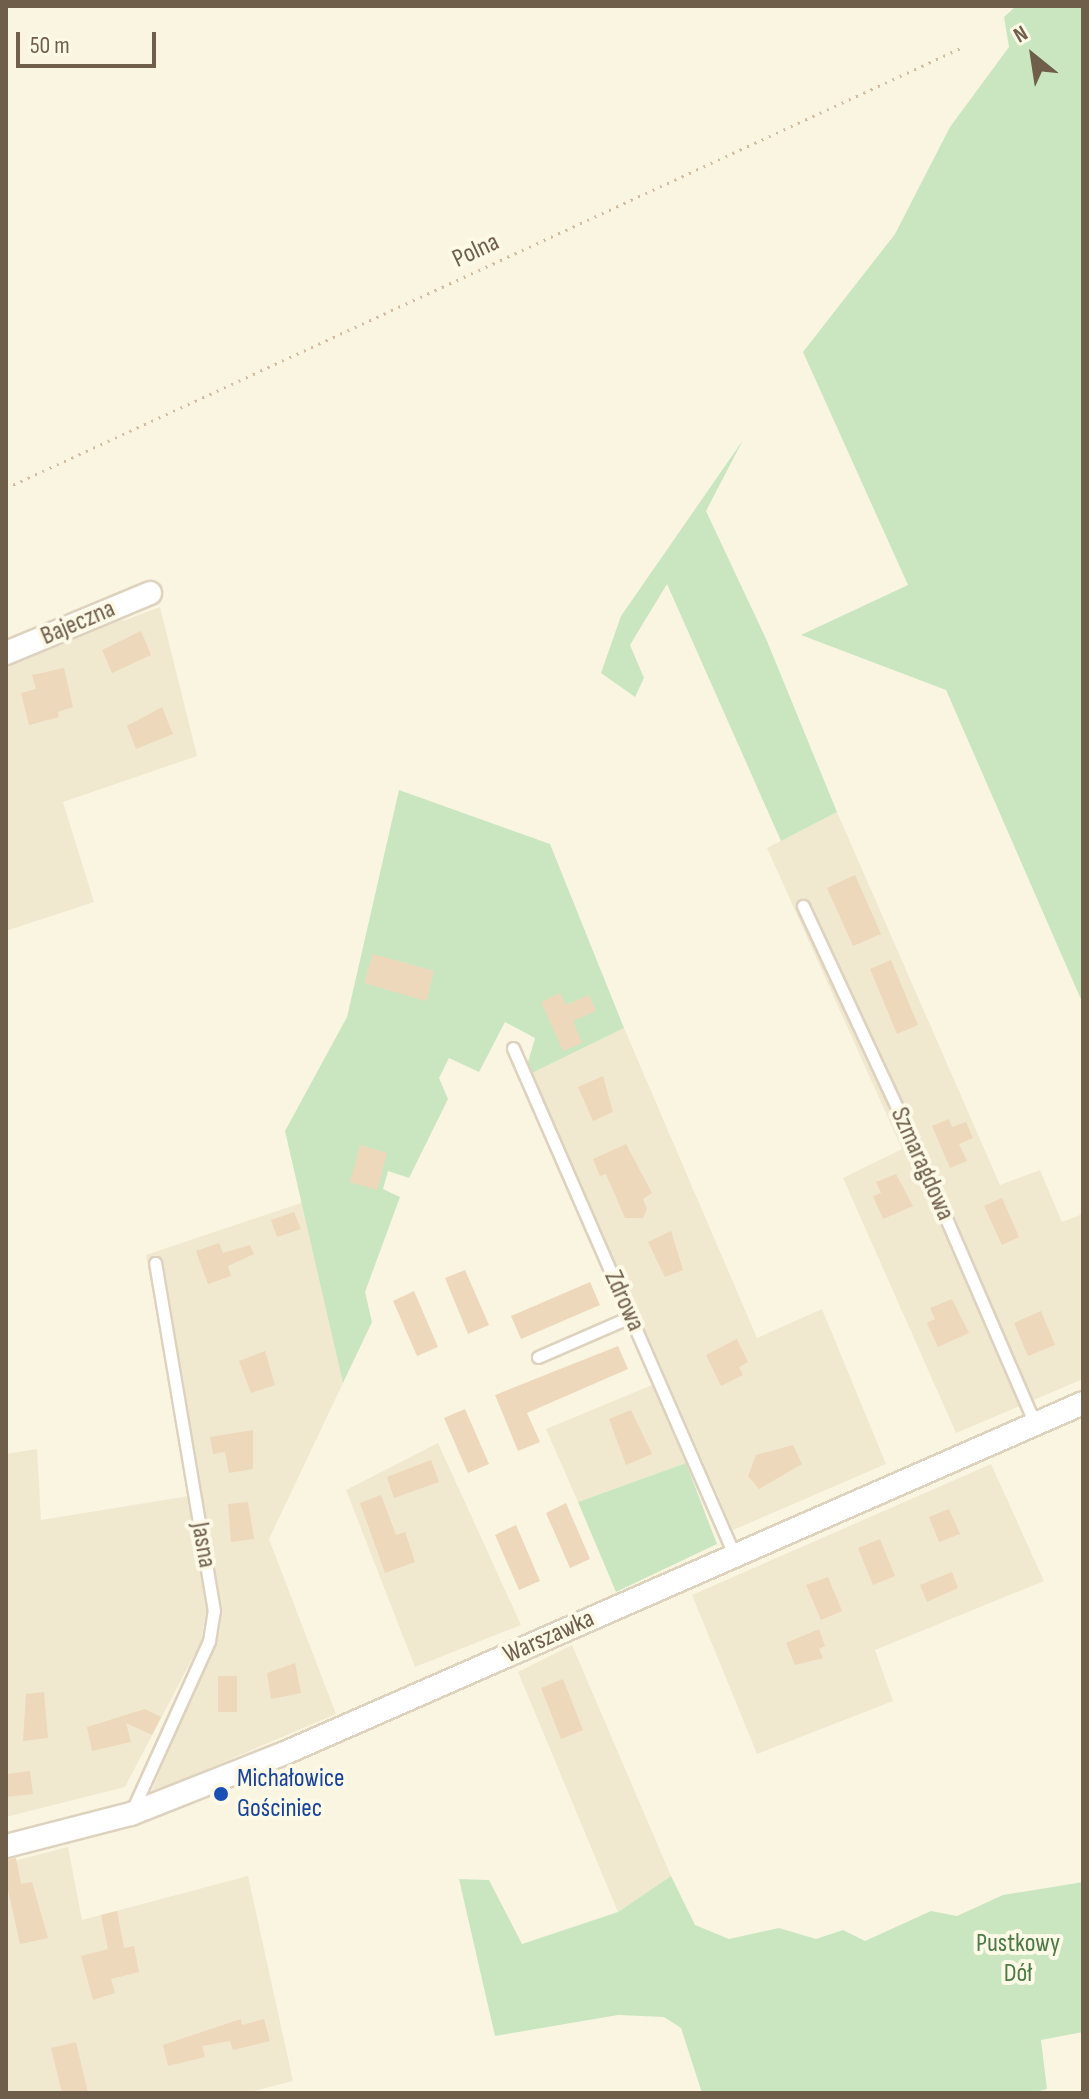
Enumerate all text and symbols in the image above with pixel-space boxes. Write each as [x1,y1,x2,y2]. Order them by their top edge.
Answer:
scale bar [20,16,160,66]
north arrow [993,16,1073,96]
text: N [1009,20,1033,49]
text: 50 m [30,31,70,60]
street label: Polna [448,227,504,275]
street label: Bajeczna [36,594,120,652]
street label: Szmaragdowa [883,1103,961,1225]
street label: Zdrowa [597,1266,651,1336]
street label: Jasna [184,1520,222,1570]
street label: Warszawka [499,1603,599,1671]
place label: Michałowice Gościniec [237,1763,345,1824]
marker: Michałowice Gościniec [212,1785,230,1803]
park label: Pustkowy Dół [976,1928,1060,1990]

